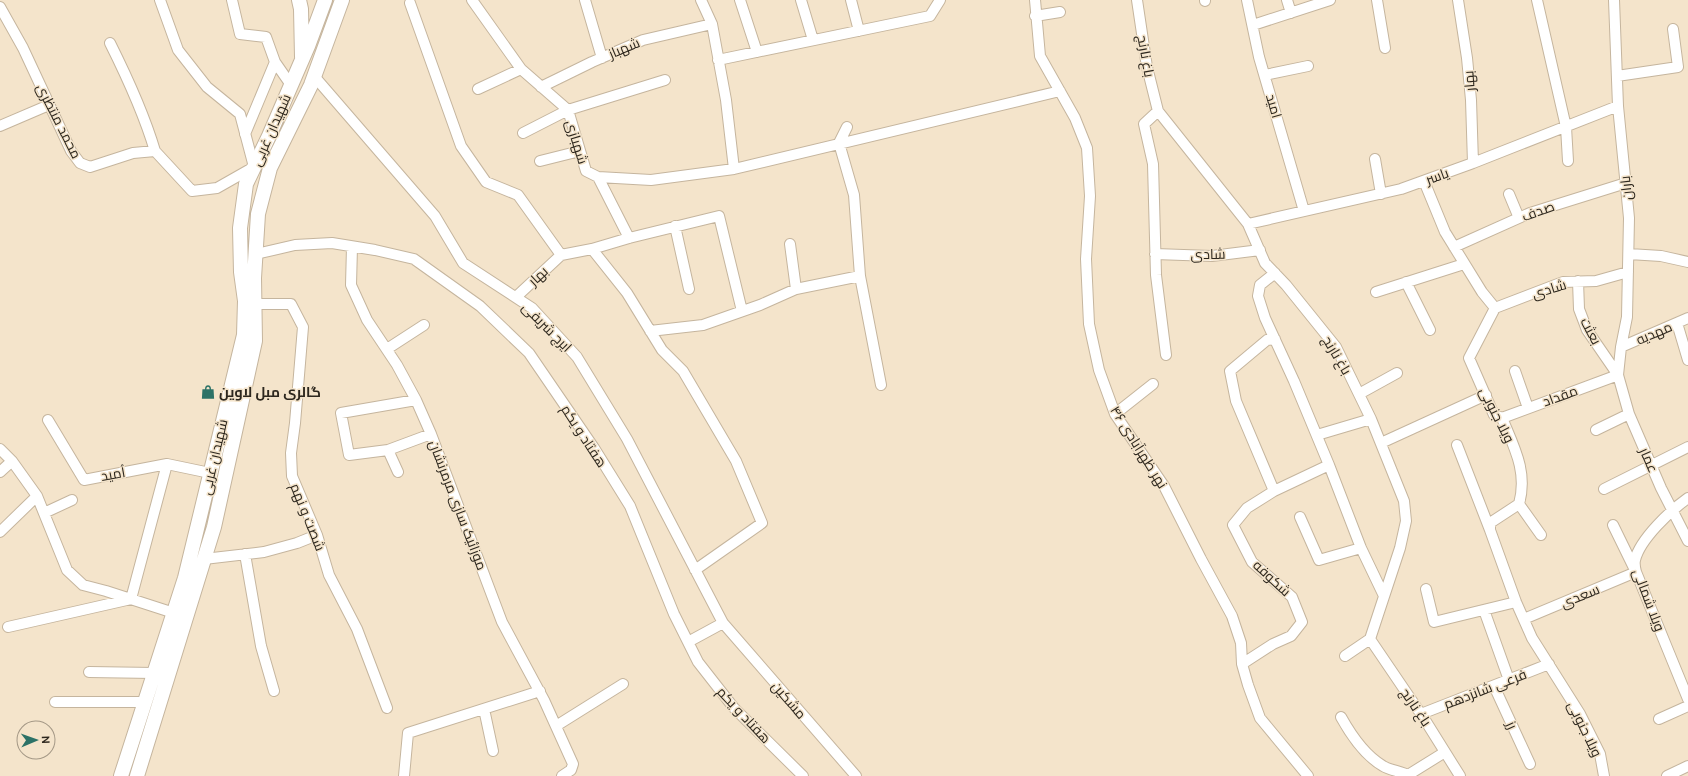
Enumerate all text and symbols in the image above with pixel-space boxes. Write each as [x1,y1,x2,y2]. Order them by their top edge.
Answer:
street label: باغ نارنج [1133,33,1158,79]
street label: شهباز [605,34,642,62]
street label: بهار [1460,70,1478,93]
street label: محمد منتظری [33,81,85,161]
street label: شهیدان غربی [248,91,294,169]
street label: امید [1263,92,1285,120]
street label: شهبازی [563,118,591,166]
street label: یاسر [1422,164,1451,188]
street label: باران [1617,175,1635,201]
street label: صدف [1520,198,1556,224]
street label: شادی [1190,246,1226,262]
street label: بهار [524,263,551,290]
street label: شادی [1530,276,1568,302]
street label: ایرج شریفی [518,299,575,356]
street label: بعثت [1577,315,1605,347]
street label: مهدیه [1634,318,1674,348]
street label: باغ نارنج [1318,332,1355,378]
street label: مقداد [1540,382,1580,410]
shop icon: گالری مبل لاوین [200,384,216,400]
place label: گالری مبل لاوین [219,384,321,401]
street label: ویلا جنوبی [1476,385,1518,445]
street label: هفتاد و یکم [556,402,610,471]
street label: نهر ظهرآبادی ۴۶ [1107,403,1171,491]
street label: شهیدان غربی [198,418,230,496]
street label: موزائیک سازی مرمرنشان [426,438,490,572]
street label: عمار [1636,444,1662,475]
street label: اُمید [100,464,127,484]
street label: شصت و نهم [285,481,329,554]
street label: شکوفه [1250,557,1294,599]
street label: ویلا شمالی [1630,567,1668,633]
street label: سعدی [1558,581,1602,611]
street label: فرعی شانزدهم [1441,666,1529,714]
street label: مشکین [768,678,810,722]
street label: هفتاد و یکم [712,683,774,748]
street label: باغ نارنج [1397,685,1435,730]
street label: ویلا جنوبی [1565,699,1605,759]
street label: رز [1503,717,1521,732]
north arrow [16,720,56,760]
text: N [40,735,52,744]

